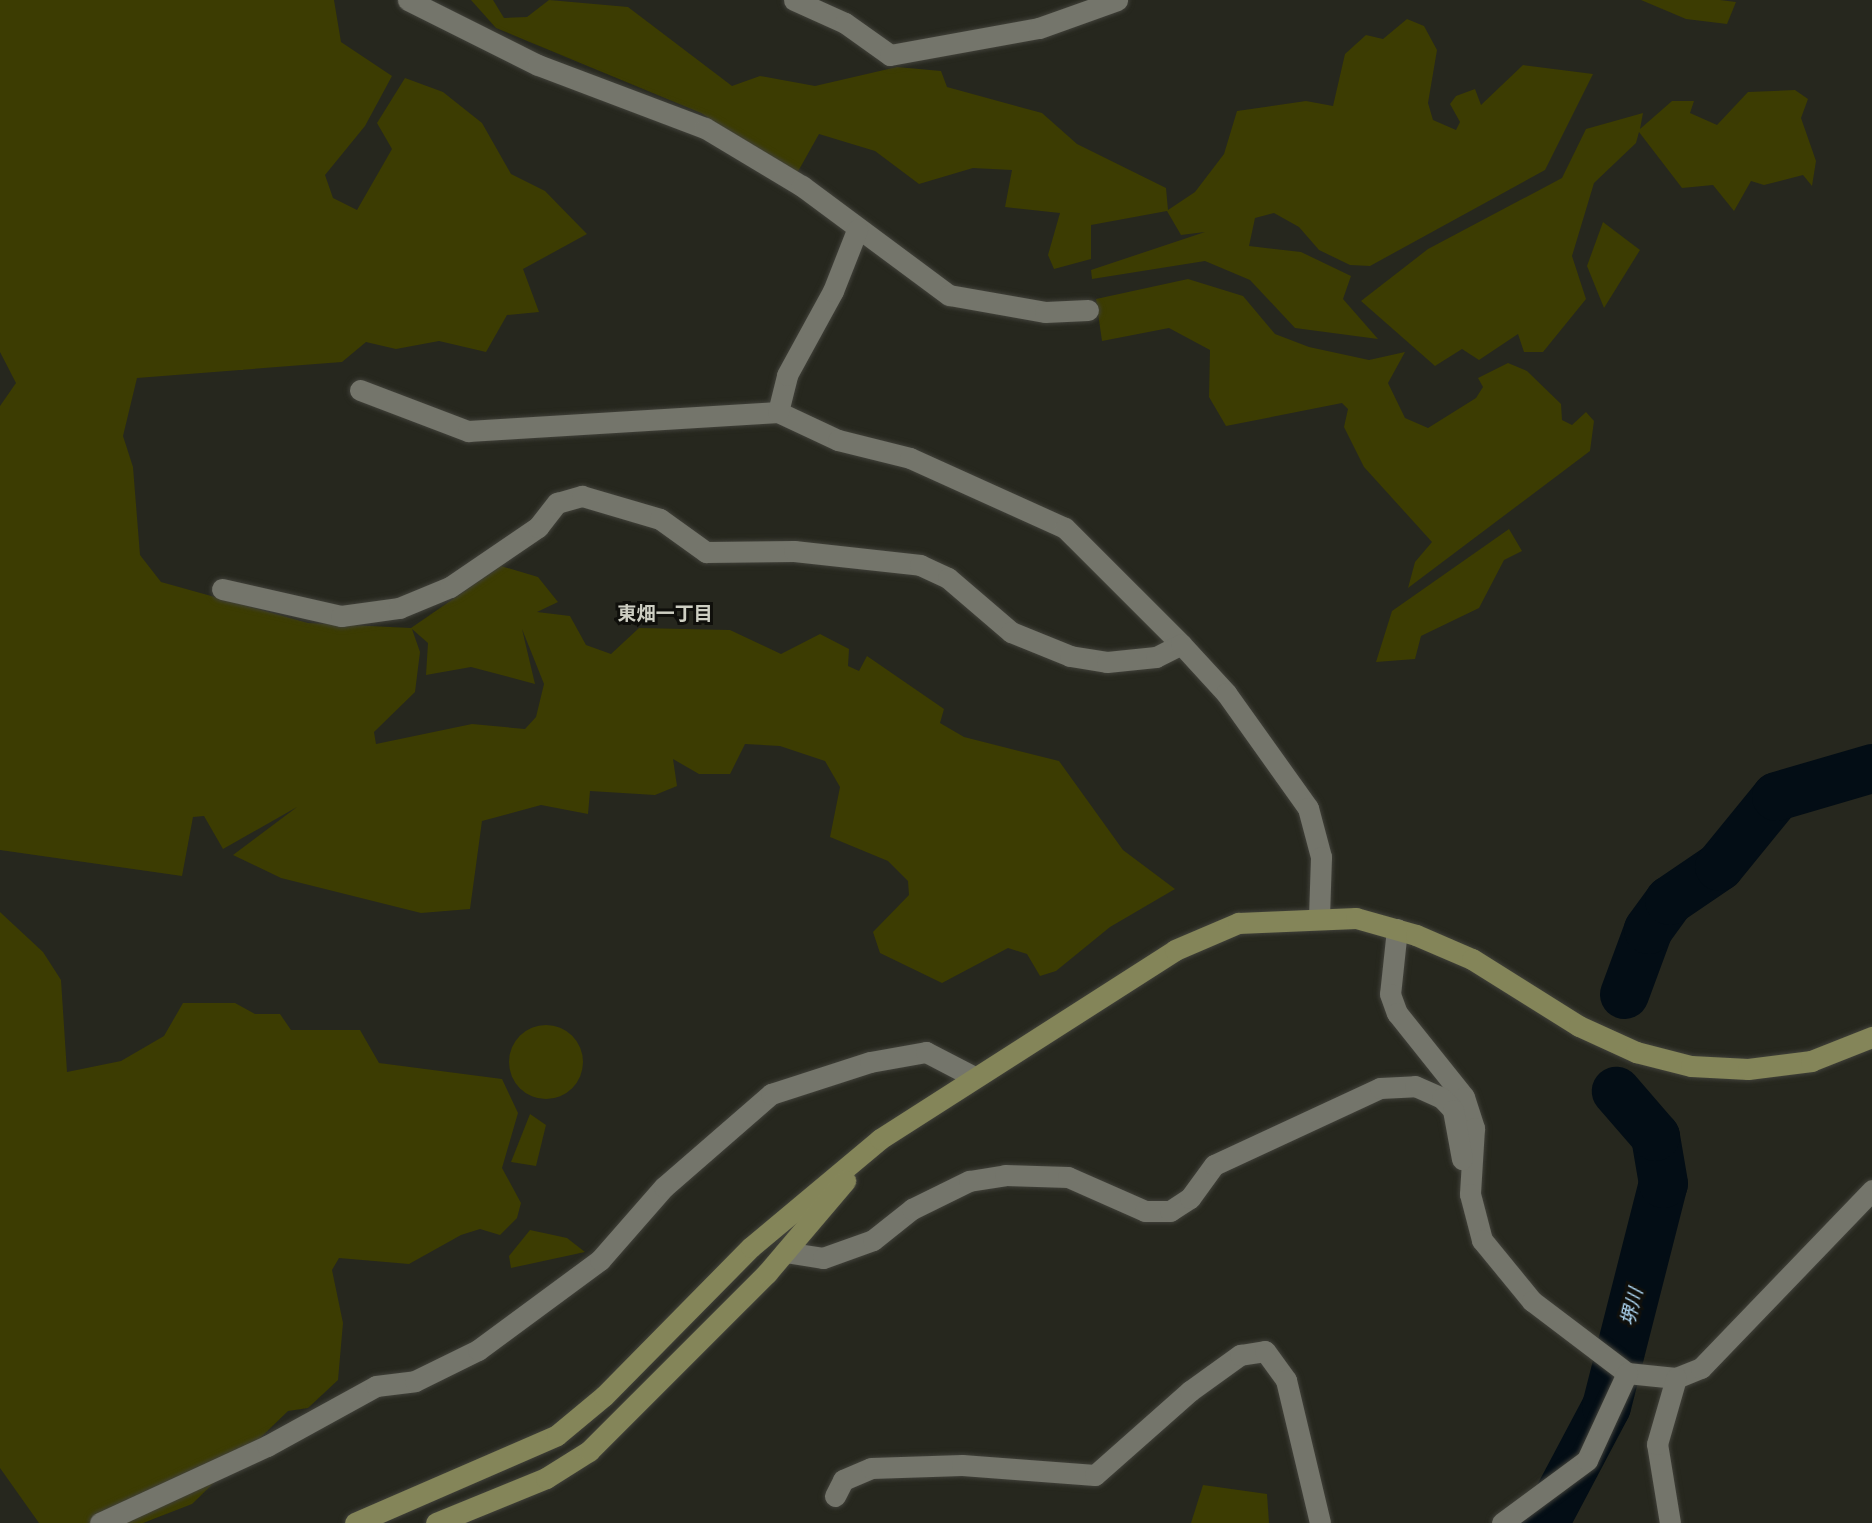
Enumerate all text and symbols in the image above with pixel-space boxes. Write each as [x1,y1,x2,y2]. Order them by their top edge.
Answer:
district label: 東畑一丁目 [618,603,712,625]
water label: 堺川 [1616,1286,1648,1328]

